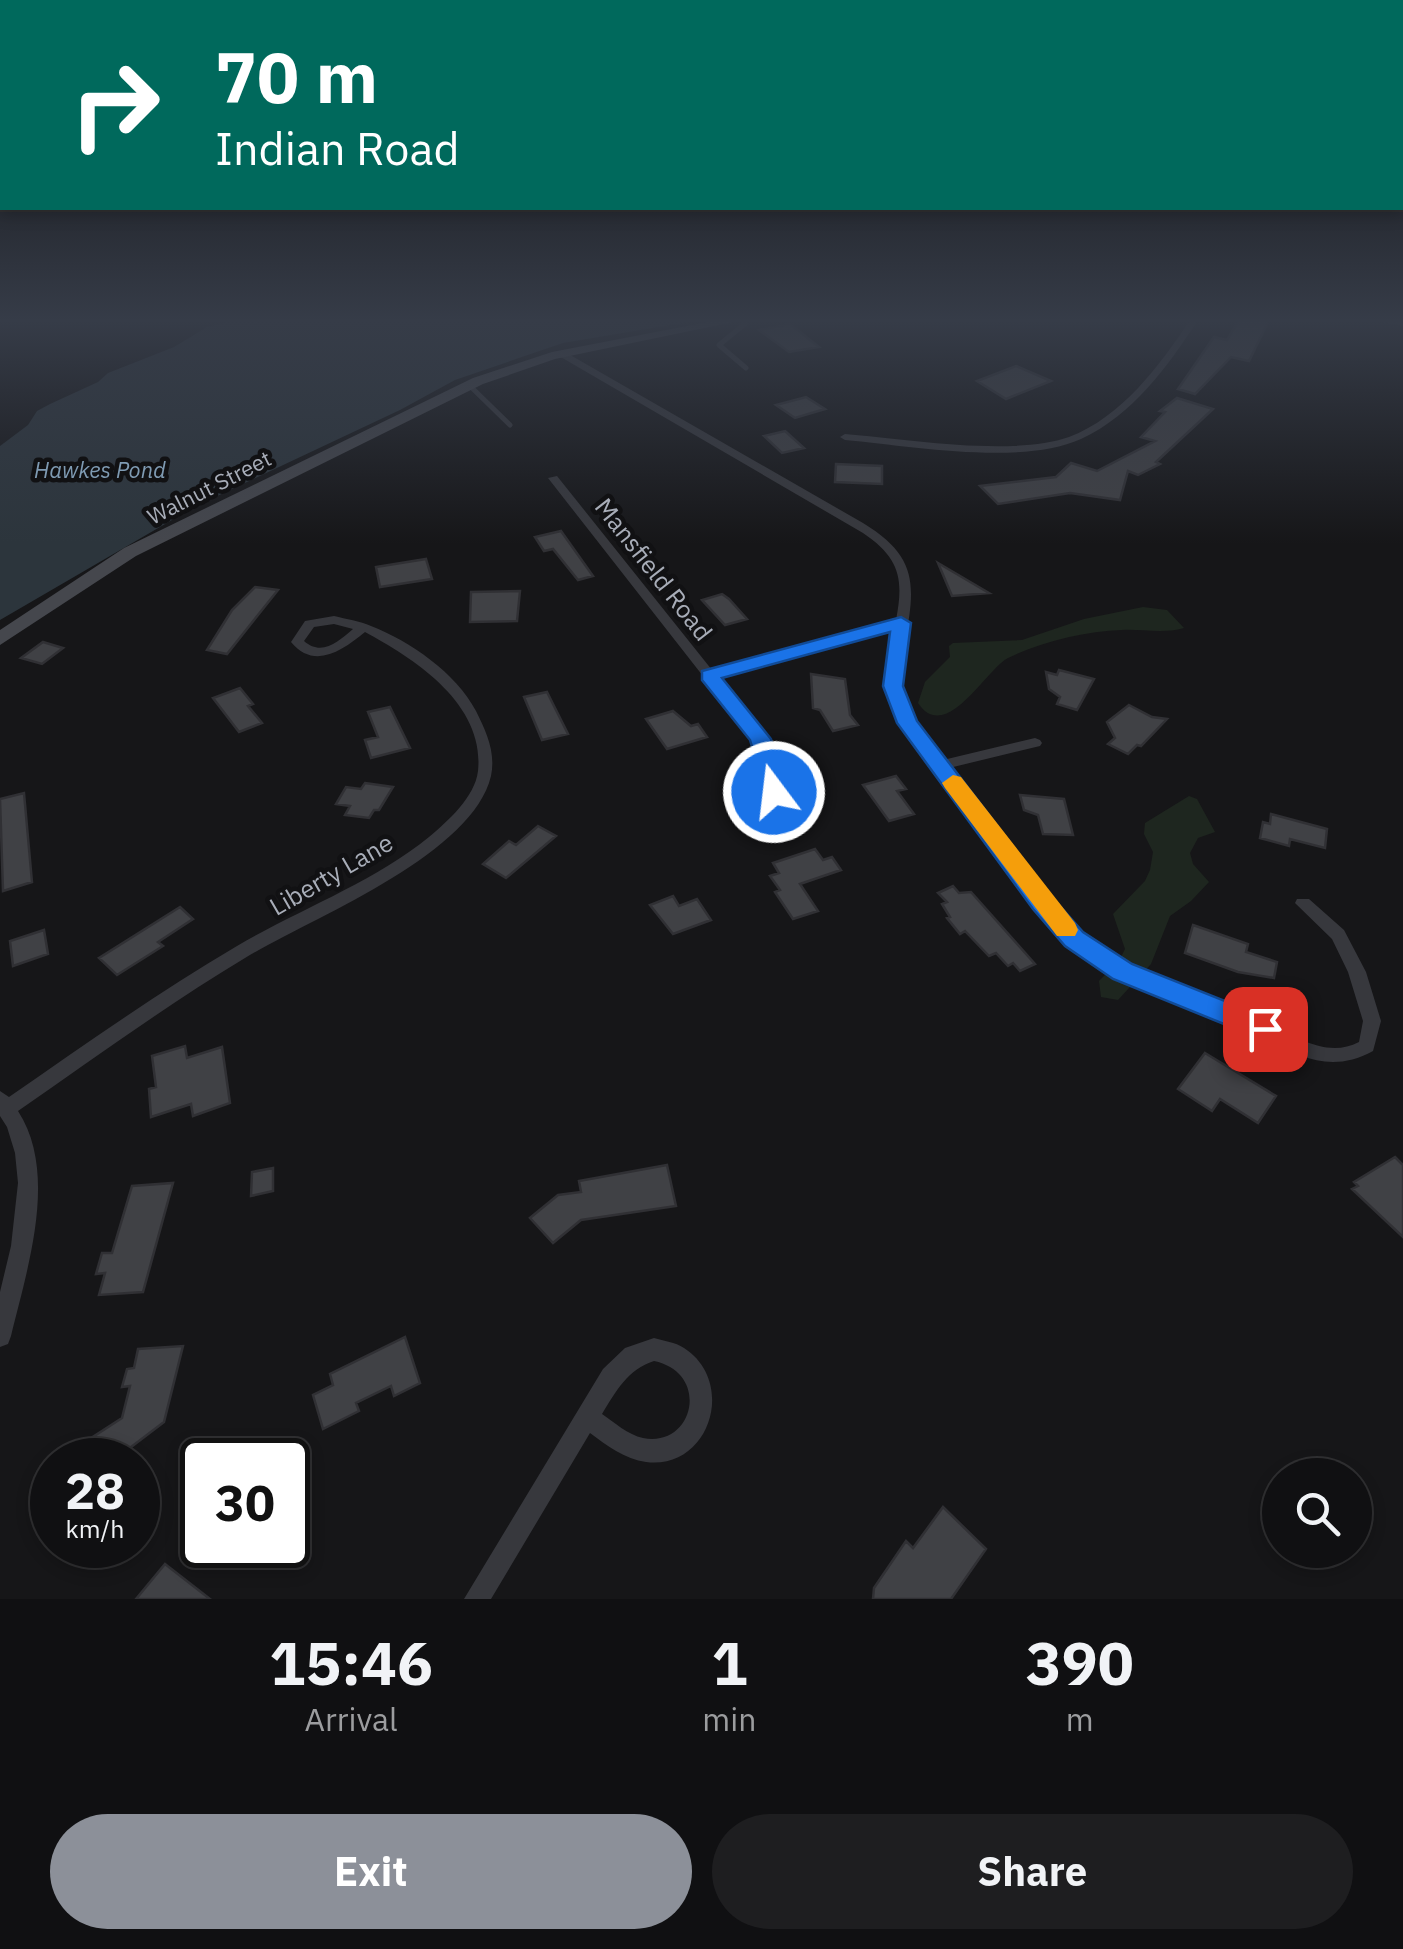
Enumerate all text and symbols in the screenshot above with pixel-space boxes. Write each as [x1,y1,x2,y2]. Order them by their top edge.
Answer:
text: 70 m [215,31,378,122]
icon: right [50,40,180,170]
text: Indian Road [215,119,460,177]
street label: Walnut Street [142,443,276,531]
water label: Hawkes Pond [34,455,166,484]
street label: Mansfield Road [588,491,720,647]
position arrow [722,740,826,844]
street label: Liberty Lane [263,825,399,923]
pin [1223,987,1308,1072]
icon: arrive [1238,1002,1293,1057]
speed limit sign: 30 [180,1438,310,1568]
text: 28 [65,1458,125,1523]
map controls [1262,1458,1372,1568]
button: search [1262,1458,1372,1568]
text: km/h [66,1512,124,1545]
text: 15:46 [269,1623,433,1702]
text: 1 [711,1623,747,1702]
text: 390 [1026,1623,1134,1702]
text: Arrival [305,1698,398,1740]
text: min [702,1698,756,1740]
text: m [1066,1698,1094,1740]
button: Exit [50,1814,692,1929]
button: Share [712,1814,1353,1929]

